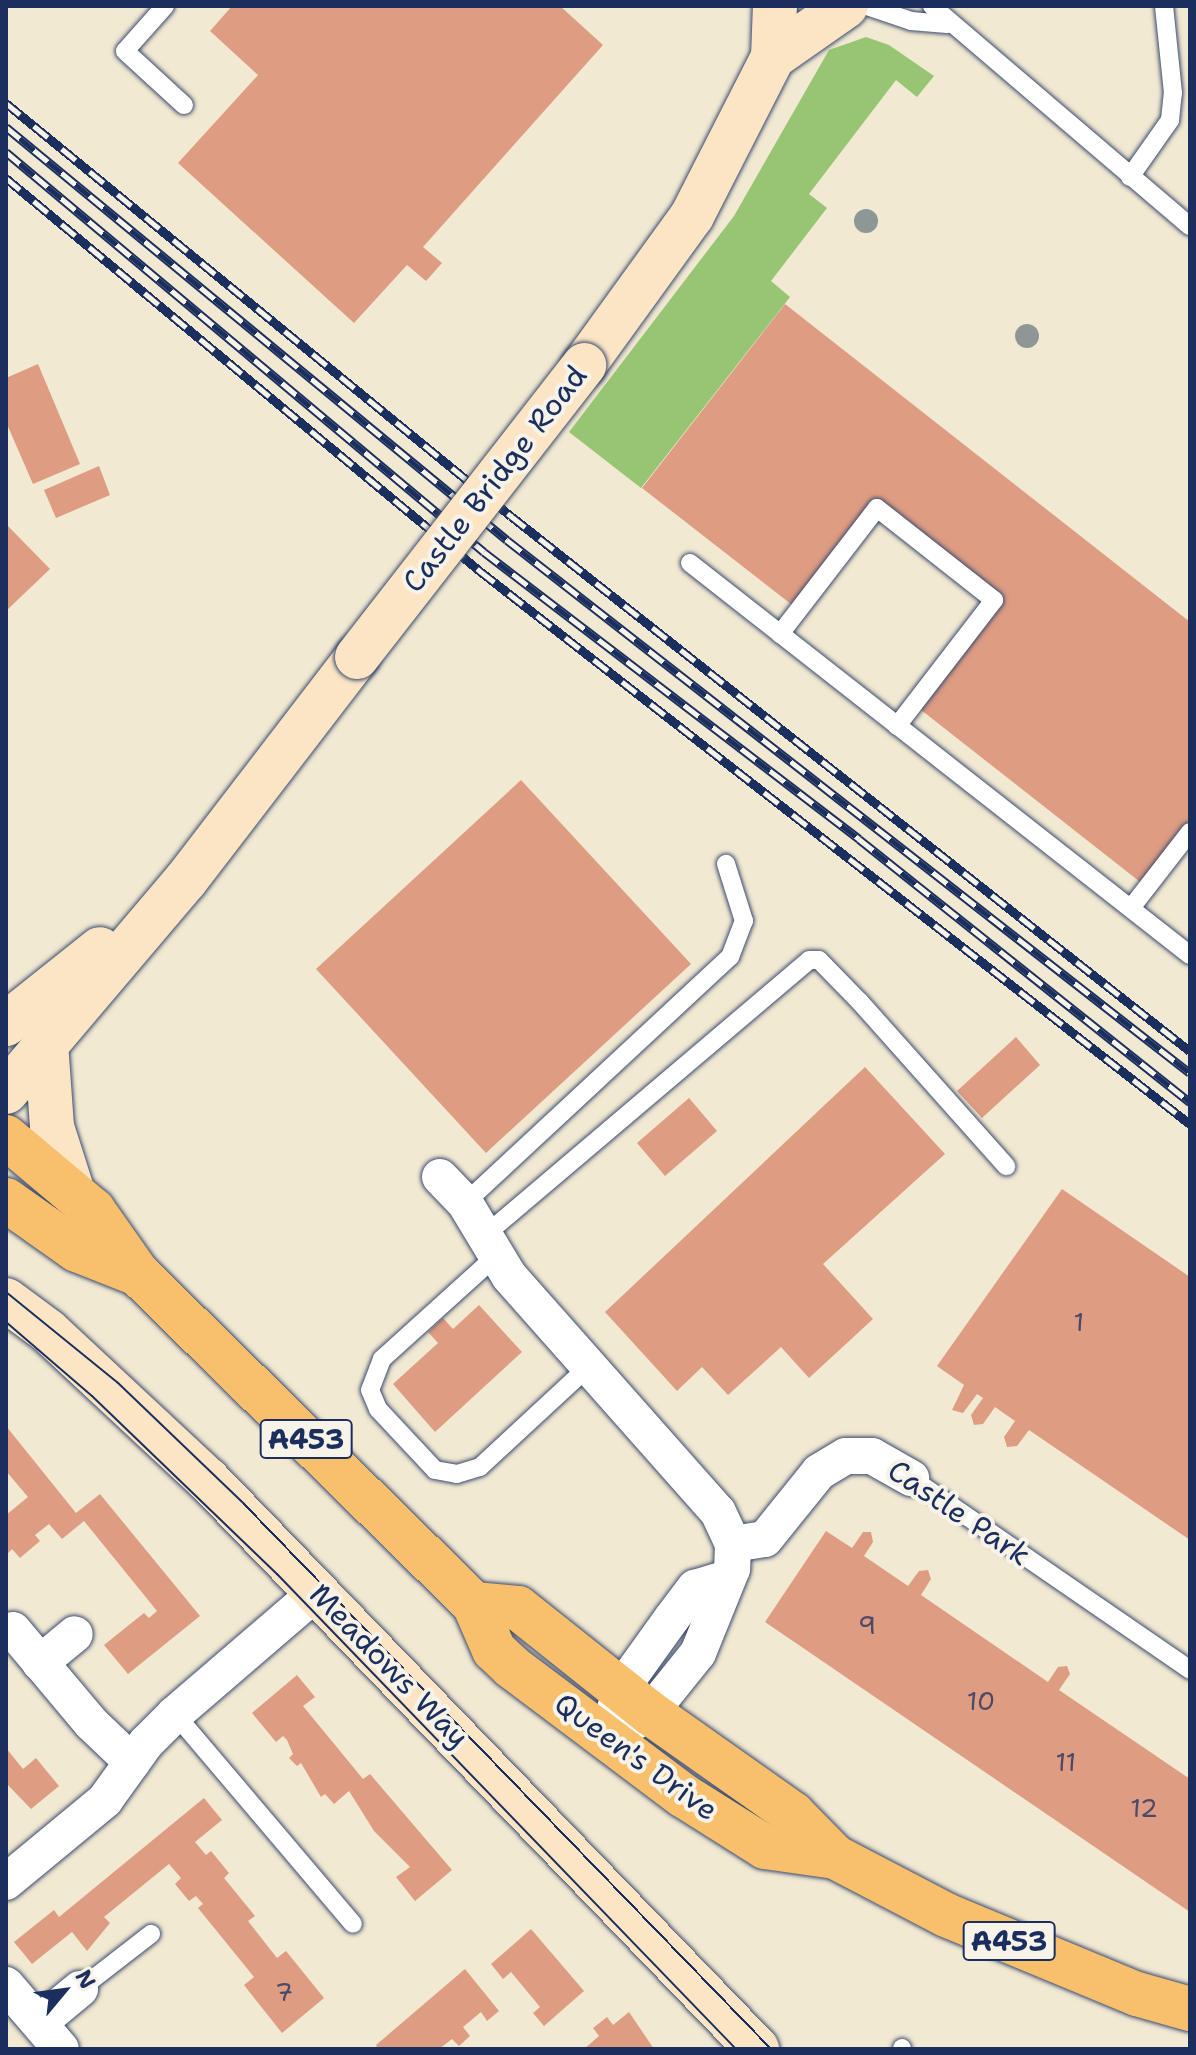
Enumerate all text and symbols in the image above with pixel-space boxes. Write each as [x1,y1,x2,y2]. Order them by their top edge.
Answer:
street label: Castle Bridge Road [395,358,595,600]
house number: 1 [1074,1306,1084,1338]
road number: A453 [258,1415,354,1463]
street label: Castle Park [881,1452,1037,1574]
street label: Meadows Way [302,1577,476,1755]
house number: 9 [858,1609,876,1641]
house number: 10 [967,1685,995,1717]
street label: Queen's Drive [547,1686,725,1828]
house number: 11 [1056,1746,1076,1778]
house number: 12 [1130,1792,1158,1824]
road number: A453 [961,1917,1057,1965]
north arrow [24,1951,104,2031]
text: N [69,1964,102,1994]
house number: 7 [275,1976,293,2008]

